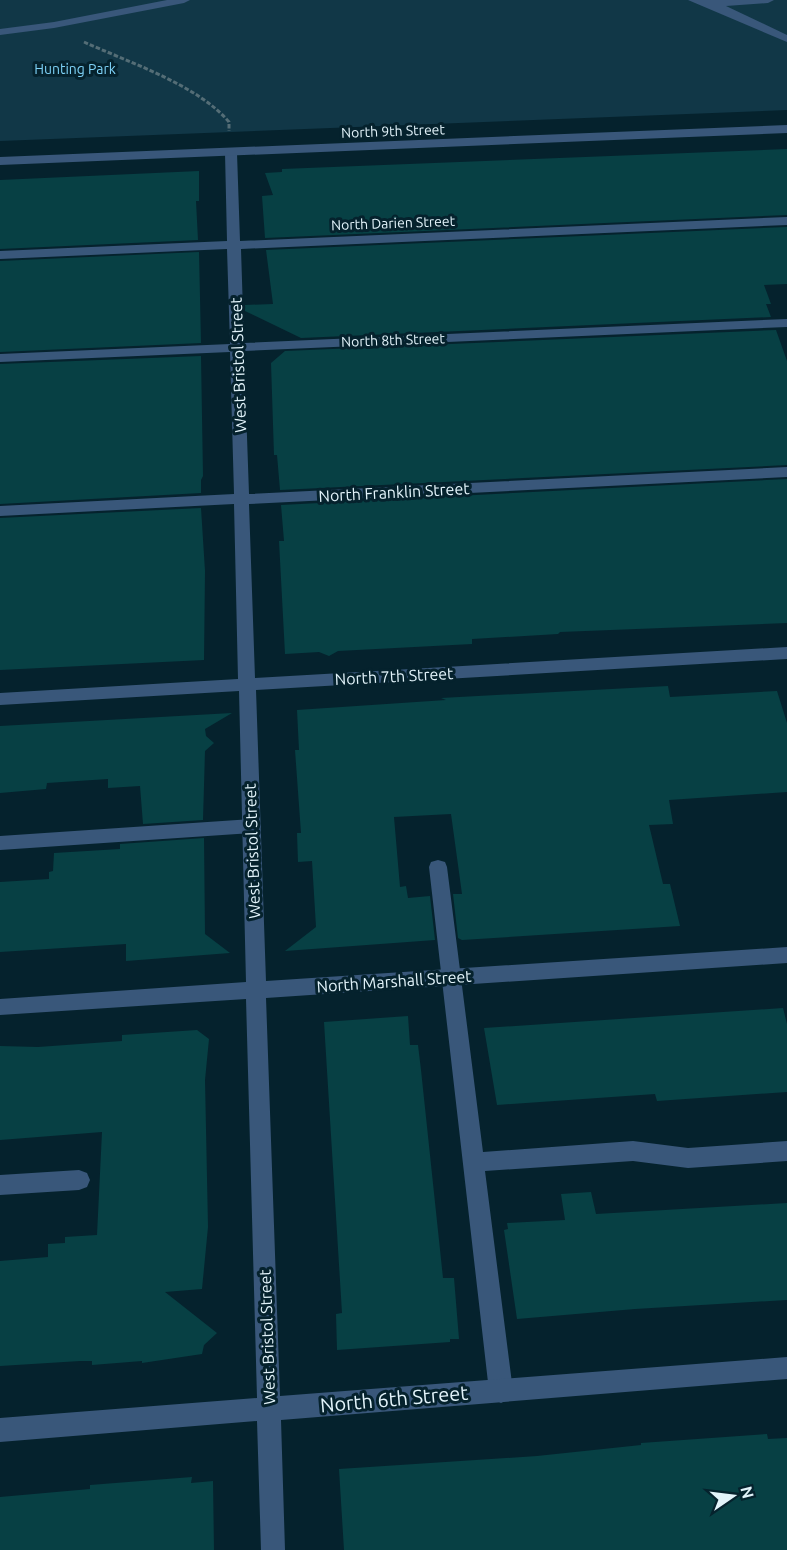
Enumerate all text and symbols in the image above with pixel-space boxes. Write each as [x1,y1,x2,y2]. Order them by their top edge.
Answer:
park label: Hunting Park [34,61,116,77]
street label: North 9th Street [341,121,446,141]
street label: North Darien Street [331,213,456,233]
street label: West Bristol Street [227,296,249,433]
street label: North 8th Street [341,330,446,350]
street label: North Franklin Street [318,479,471,505]
street label: North 7th Street [334,664,454,688]
street label: West Bristol Street [241,782,263,919]
street label: North Marshall Street [316,967,473,995]
street label: West Bristol Street [256,1268,278,1405]
street label: North 6th Street [319,1381,469,1416]
north arrow [703,1466,763,1526]
text: N [737,1484,758,1500]

